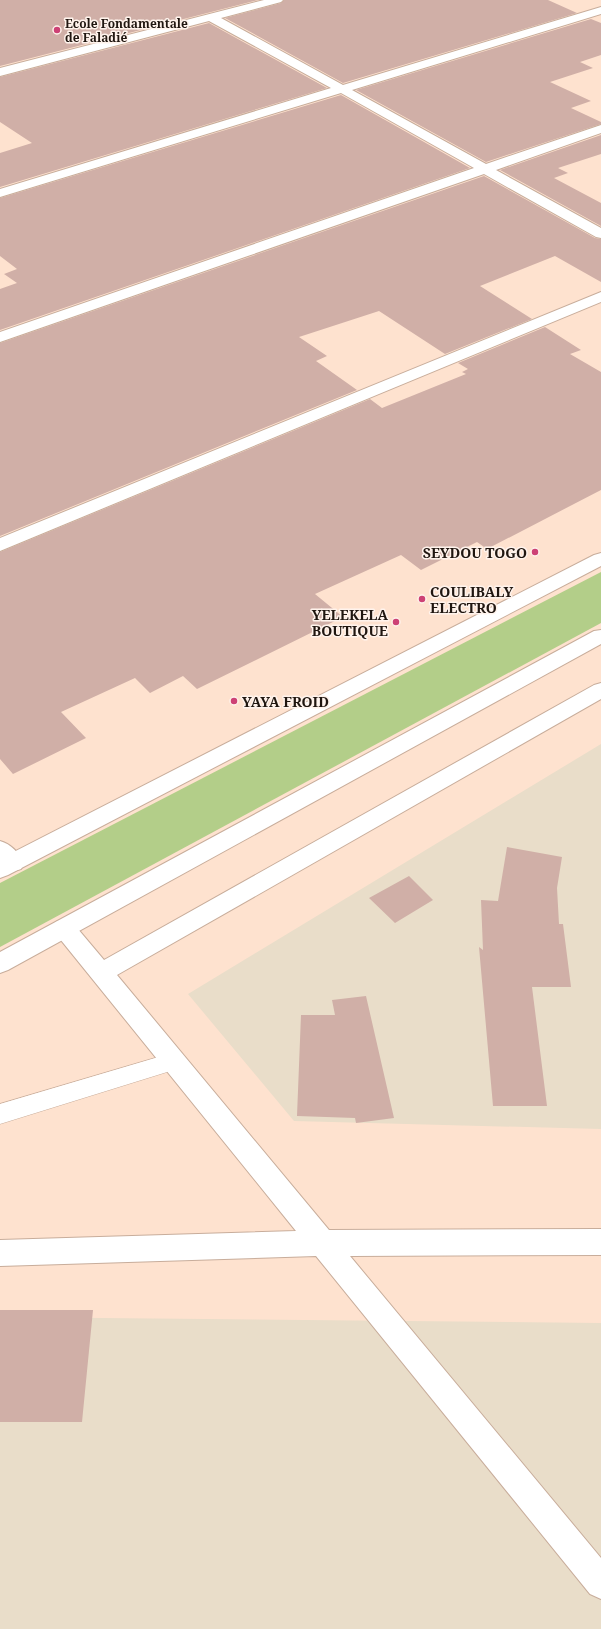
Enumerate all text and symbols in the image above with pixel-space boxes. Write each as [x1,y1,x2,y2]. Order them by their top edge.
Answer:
place label: Ecole Fondamentale de Faladié [65,15,188,46]
marker: Ecole Fondamentale de Faladié [52,25,62,35]
place label: SEYDOU TOGO [423,543,527,562]
marker: SEYDOU TOGO [530,547,540,557]
place label: COULIBALY ELECTRO [430,582,514,617]
marker: COULIBALY ELECTRO [417,594,427,604]
place label: YELEKELA BOUTIQUE [312,605,388,640]
marker: YELEKELA BOUTIQUE [391,617,401,627]
place label: YAYA FROID [242,692,329,711]
marker: YAYA FROID [229,696,239,706]

